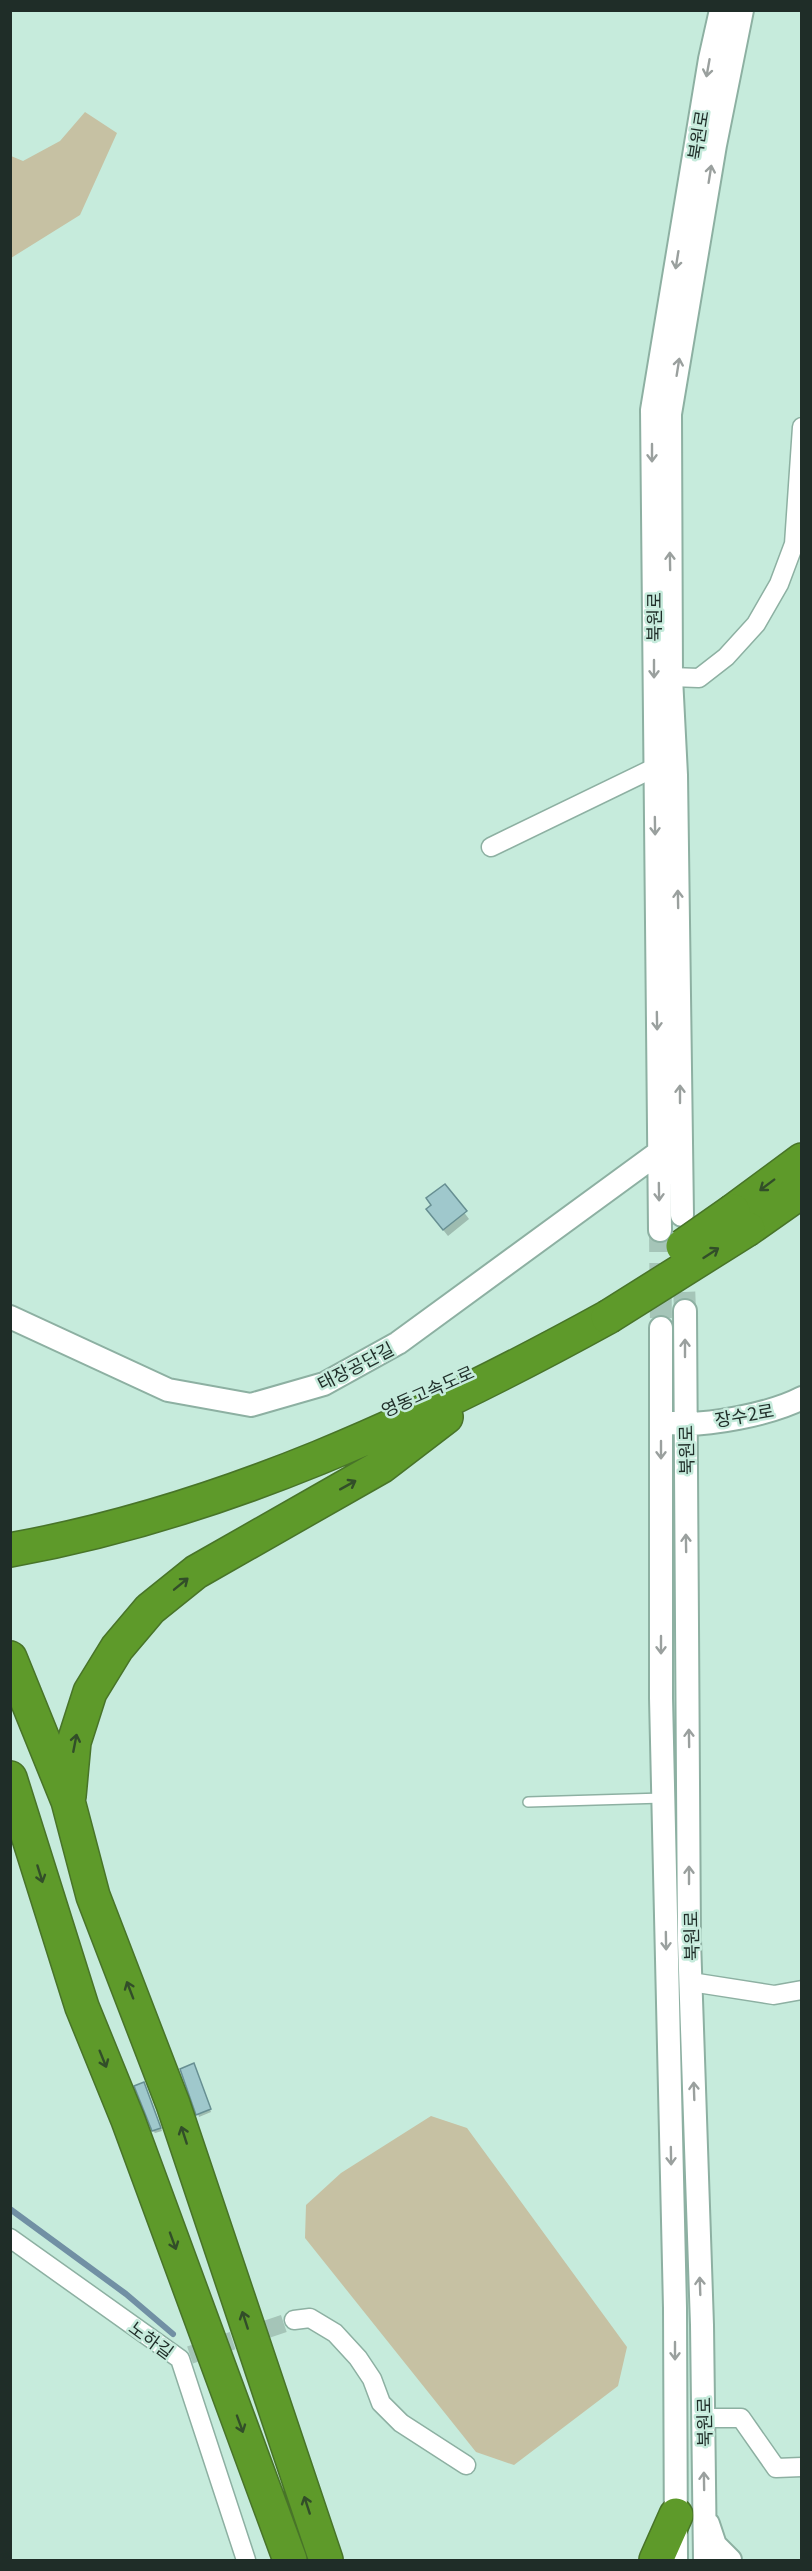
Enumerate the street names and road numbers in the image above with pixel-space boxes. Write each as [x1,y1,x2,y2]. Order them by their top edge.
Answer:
street label: 북원로 [680,108,714,162]
street label: 북원로 [640,592,666,642]
street label: 태장공단길 [312,1335,398,1395]
street label: 영동고속도로 [376,1358,478,1422]
street label: 장수2로 [712,1396,776,1432]
street label: 북원로 [672,1425,698,1475]
street label: 북원로 [677,1911,703,1961]
street label: 노하길 [124,2314,180,2364]
street label: 북원로 [690,2397,716,2447]

